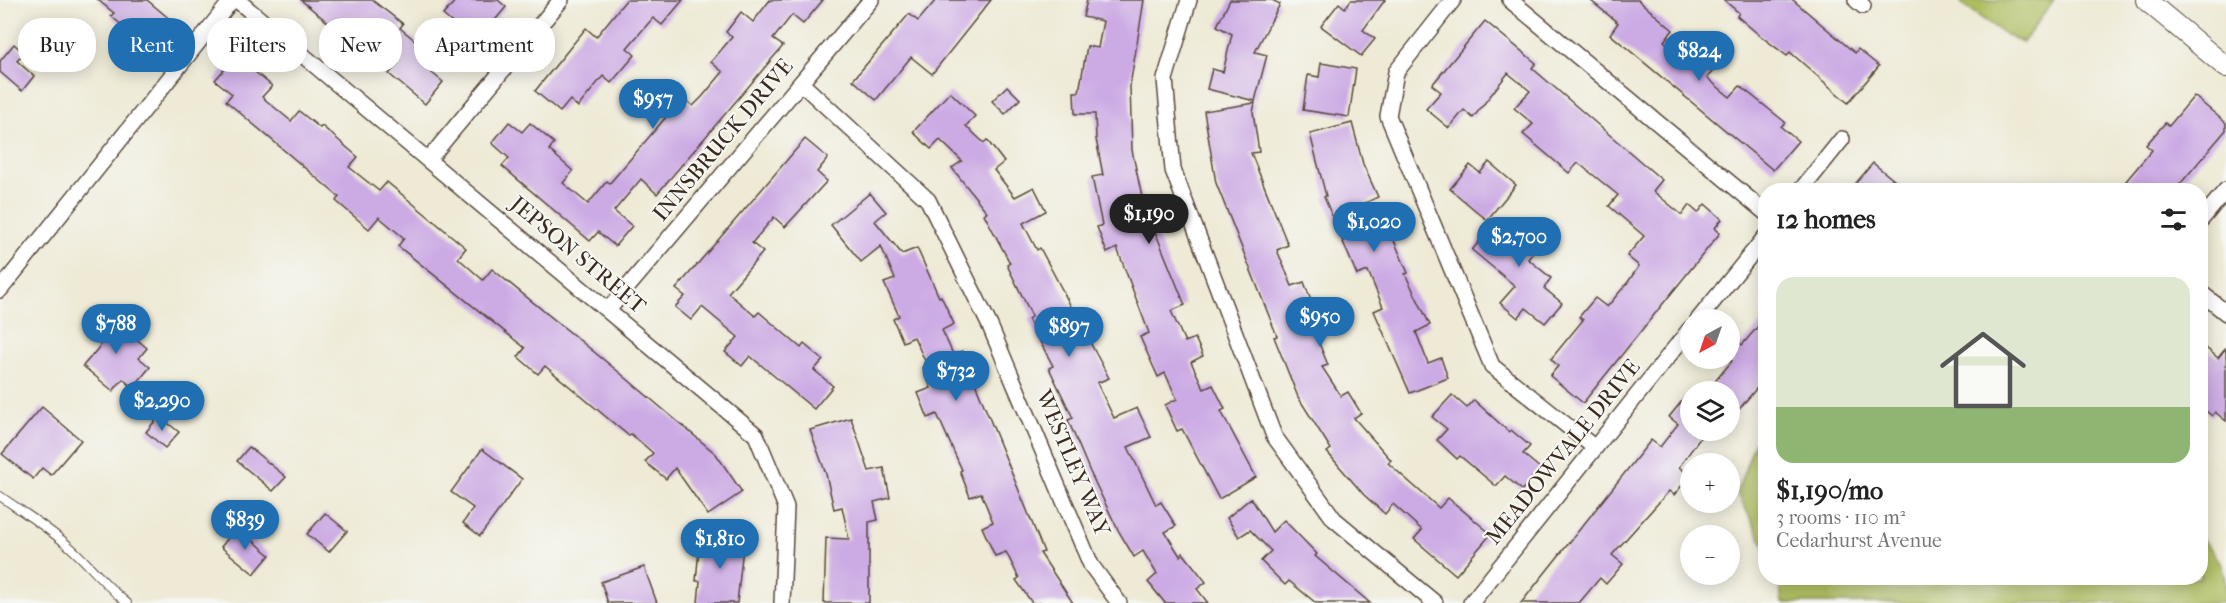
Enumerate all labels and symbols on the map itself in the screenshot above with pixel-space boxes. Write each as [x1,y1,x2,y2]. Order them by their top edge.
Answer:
pin: $824 [1663,31,1735,82]
street label: INNSBRUCK DRIVE [647,54,799,226]
pin: $957 [617,79,689,130]
street label: JEPSON STREET [503,190,652,320]
pin: $1,190 [1100,194,1198,245]
pin: $1,020 [1325,202,1423,253]
pin: $2,700 [1470,217,1568,268]
pin: $950 [1284,297,1356,348]
pin: $788 [80,304,152,355]
pin: $897 [1033,307,1105,358]
north arrow [1680,309,1740,369]
pin: $732 [920,351,992,402]
street label: MEADOWVALE DRIVE [1480,354,1646,550]
pin: $2,290 [113,381,211,432]
street label: WESTLEY WAY [1030,385,1116,541]
pin: $839 [209,500,281,551]
pin: $1,810 [671,519,769,570]

